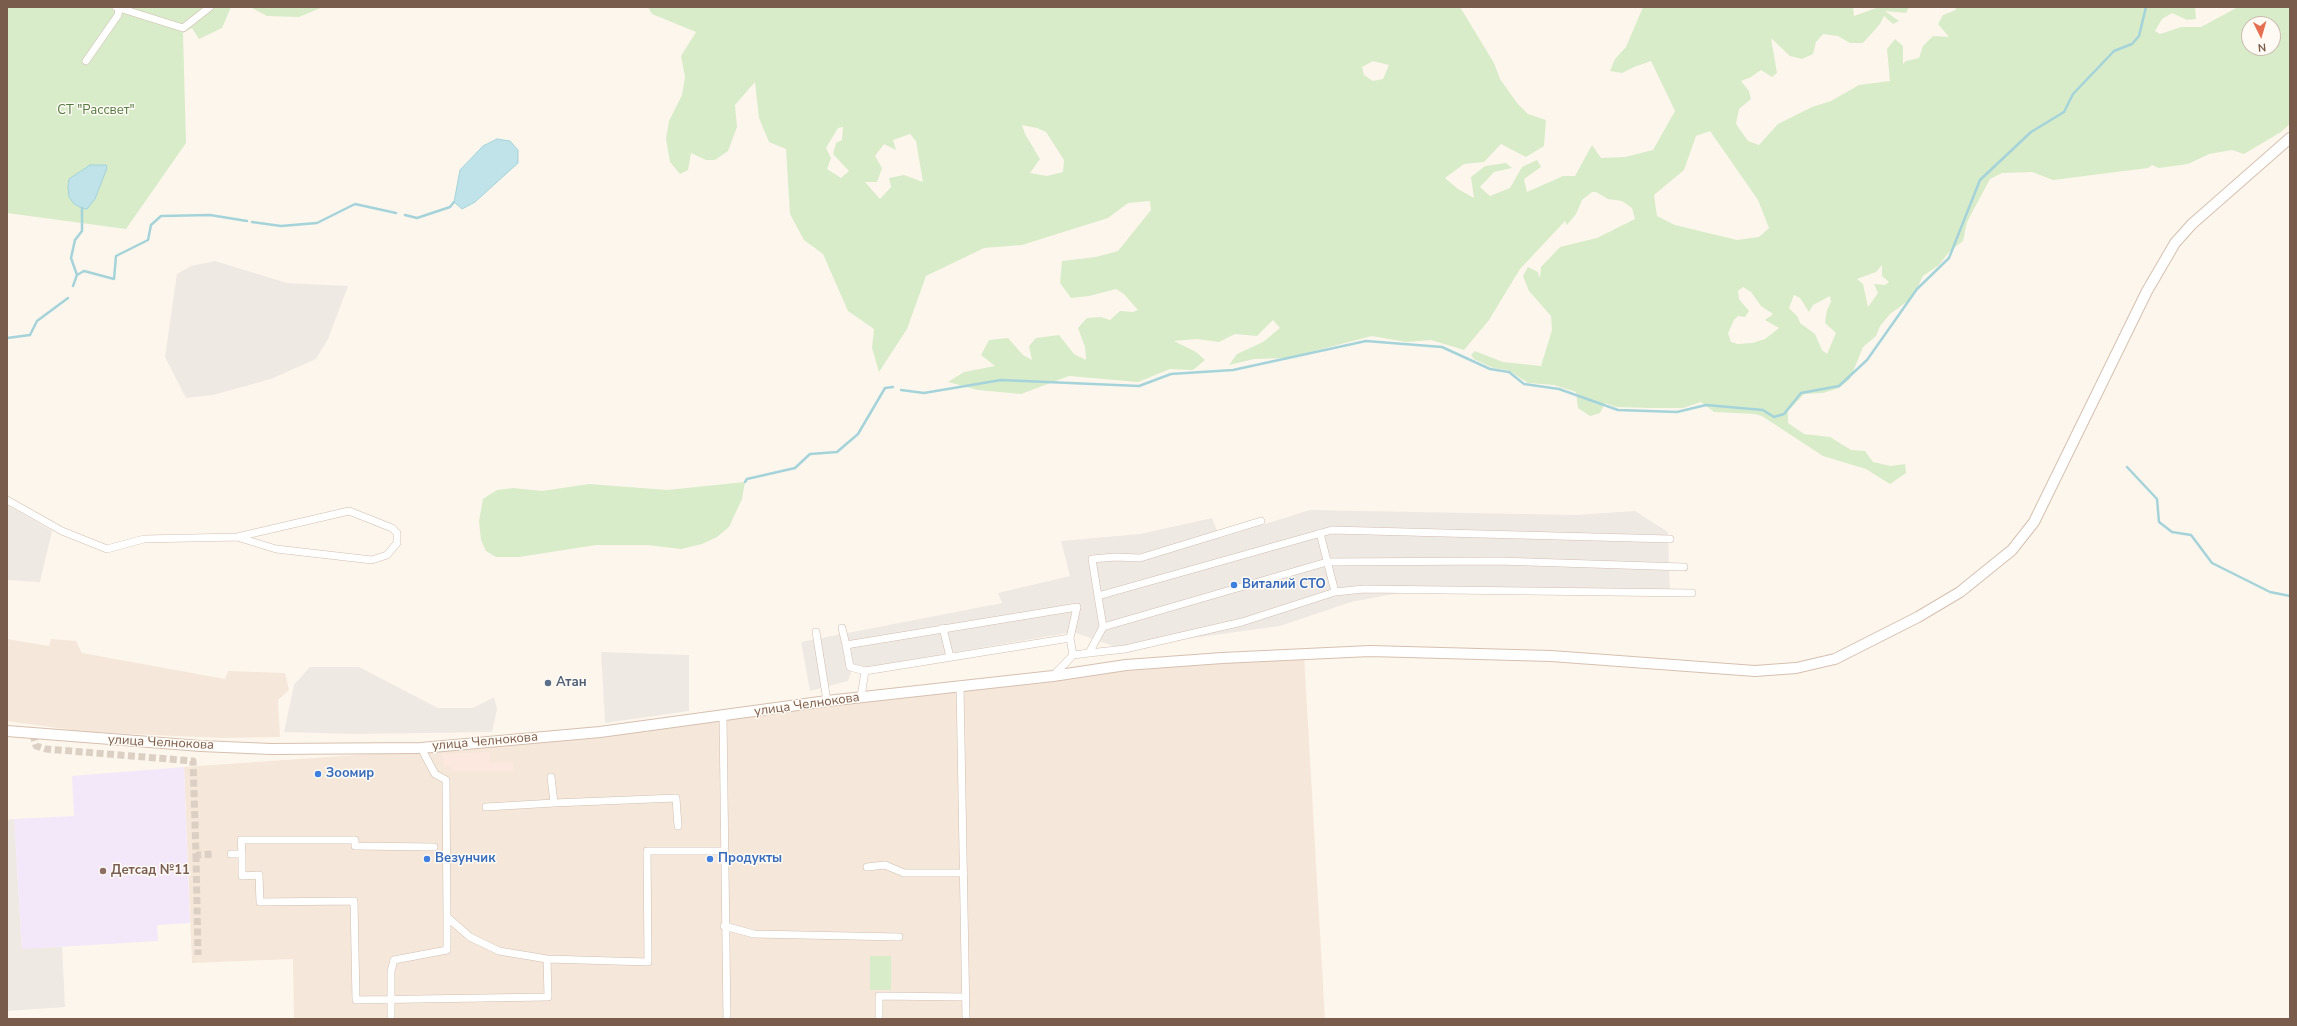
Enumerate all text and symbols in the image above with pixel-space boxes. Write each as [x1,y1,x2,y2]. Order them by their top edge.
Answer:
north arrow [2241,16,2281,56]
text: N [2257,40,2267,55]
park label: СТ "Рассвет" [57,103,135,119]
place label: Виталий СТО [1242,577,1326,593]
marker: Виталий СТО [1229,580,1239,590]
place label: Атан [556,675,587,691]
marker: Атан [543,678,553,688]
street label: улица Челнокова [753,690,861,720]
street label: улица Челнокова [431,730,539,754]
street label: улица Челнокова [108,732,214,754]
place label: Зоомир [326,766,374,782]
marker: Зоомир [313,769,323,779]
place label: Везунчик [435,851,495,867]
place label: Продукты [718,851,782,867]
marker: Везунчик [422,854,432,864]
marker: Продукты [705,854,715,864]
place label: Детсад №11 [111,863,190,879]
marker: Детсад №11 [98,866,108,876]

